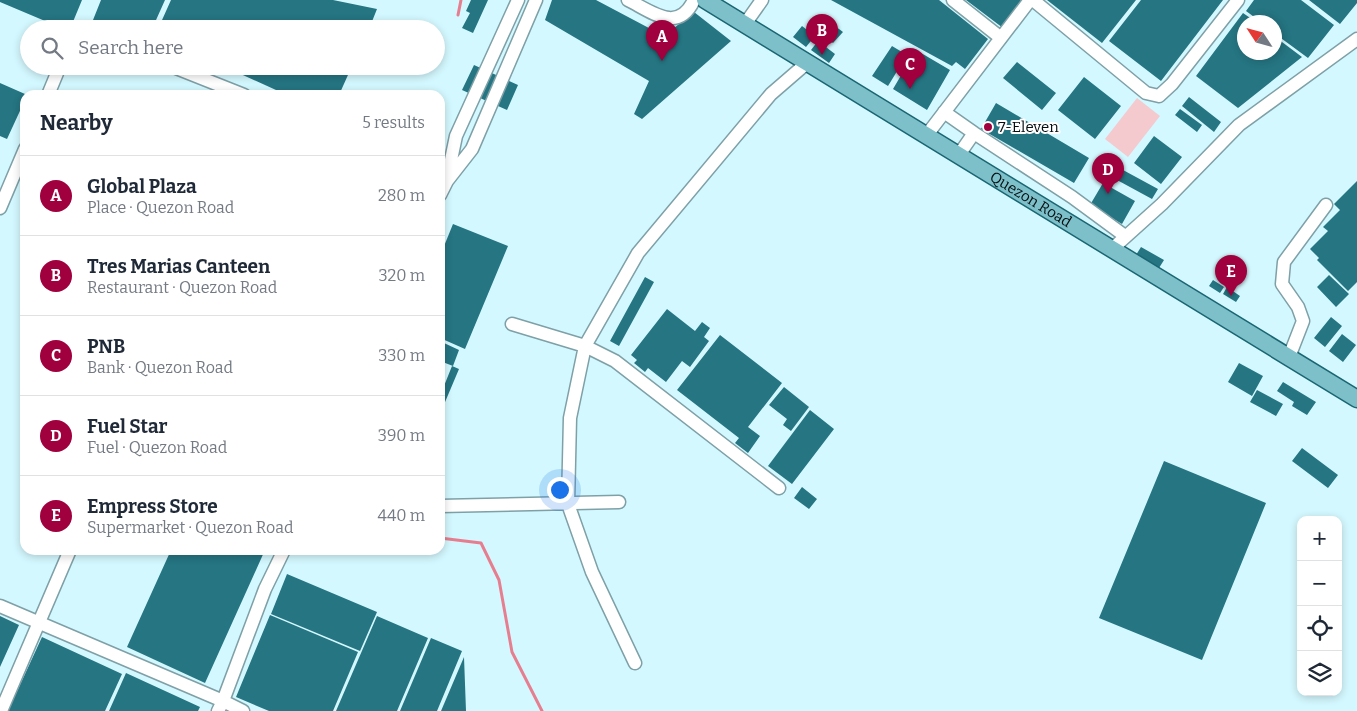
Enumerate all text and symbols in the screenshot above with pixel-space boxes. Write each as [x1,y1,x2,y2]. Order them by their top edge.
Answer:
pin: B [806,14,838,55]
north arrow [1237,15,1282,60]
search box [20,20,445,75]
pin: A [646,20,678,61]
icon: search [38,34,66,62]
text: Search here [78,36,183,59]
pin: C [894,48,926,89]
text: Nearby [40,110,113,136]
text: 5 results [362,113,425,132]
place label: 7-Eleven [998,118,1059,136]
marker: 7-Eleven [982,121,994,133]
pin: D [1092,153,1124,194]
street label: Quezon Road [987,168,1075,231]
text: Global Plaza [87,175,197,198]
text: A [50,186,62,205]
text: 280 m [378,186,425,205]
text: Place · Quezon Road [87,198,234,217]
text: Tres Marias Canteen [87,255,270,278]
pin: E [1215,255,1247,296]
text: B [51,266,61,285]
text: 320 m [378,266,425,285]
text: Restaurant · Quezon Road [87,278,277,297]
text: PNB [87,335,125,358]
text: C [51,346,61,365]
text: 330 m [378,346,425,365]
text: Bank · Quezon Road [87,358,233,377]
text: Fuel Star [87,415,168,438]
text: D [50,426,62,445]
text: 390 m [378,426,425,445]
text: Fuel · Quezon Road [87,438,227,457]
your location [547,477,573,503]
text: Empress Store [87,495,218,518]
text: E [51,506,61,525]
text: 440 m [378,506,425,525]
map controls [1297,516,1342,696]
button: + [1297,516,1342,561]
text: Supermarket · Quezon Road [87,518,293,537]
button: − [1297,561,1342,606]
button: locate [1297,606,1342,651]
button: layers [1297,651,1342,696]

